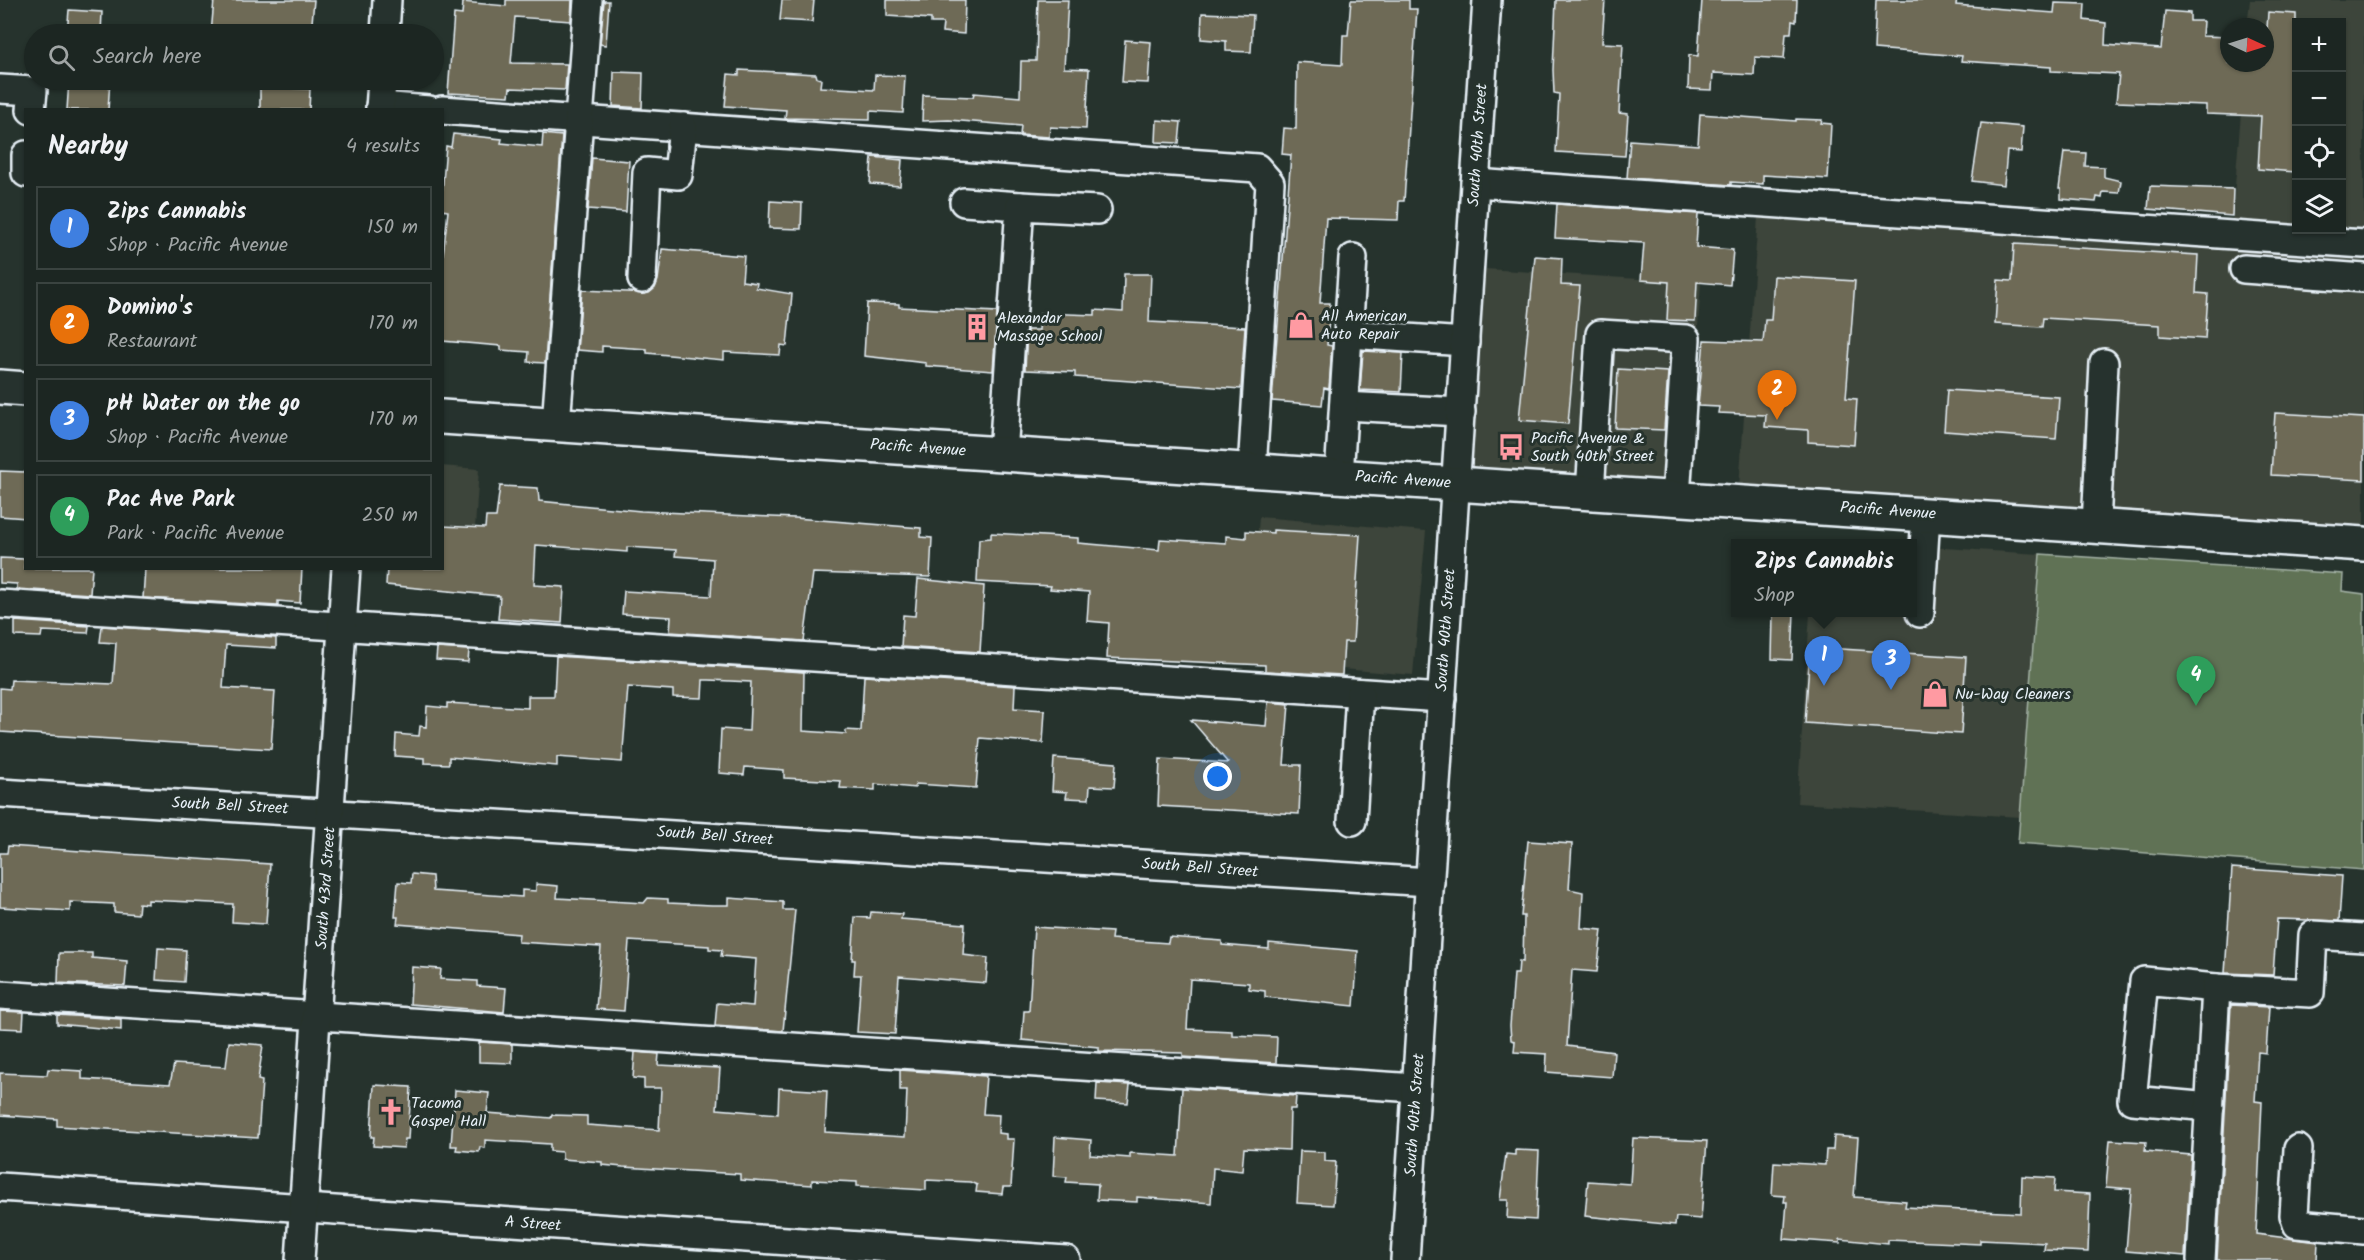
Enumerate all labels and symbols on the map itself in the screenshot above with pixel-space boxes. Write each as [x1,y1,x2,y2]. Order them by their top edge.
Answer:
north arrow [2220,18,2274,72]
street label: South 40th Street [1461,82,1495,207]
place label: All American Auto Repair [1321,304,1407,347]
place label: Alexandar Massage School [997,306,1102,349]
shop icon: All American Auto Repair [1286,310,1316,340]
building icon: Alexandar Massage School [962,312,992,342]
pin: 2 [1758,370,1796,420]
place label: Pacific Avenue & South 40th Street [1531,426,1655,469]
street label: Pacific Avenue [869,432,967,464]
bus stop icon: Pacific Avenue & South 40th Street [1496,432,1526,462]
street label: Pacific Avenue [1354,464,1452,496]
street label: Pacific Avenue [1839,495,1937,527]
street label: South 40th Street [1429,567,1463,692]
pin: 1 [1804,636,1844,686]
pin: 3 [1872,640,1910,690]
pin: 4 [2176,656,2216,706]
shop icon: Nu-Way Cleaners [1920,679,1950,709]
place label: Nu-Way Cleaners [1955,682,2071,707]
your location [1203,762,1232,791]
street label: South Bell Street [171,790,290,822]
street label: South Bell Street [656,819,775,853]
street label: South 43rd Street [309,825,343,950]
street label: South Bell Street [1141,851,1260,885]
street label: South 40th Street [1398,1052,1432,1177]
place label: Tacoma Gospel Hall [411,1091,486,1134]
church icon: Tacoma Gospel Hall [376,1097,406,1127]
street label: A Street [504,1210,563,1239]

